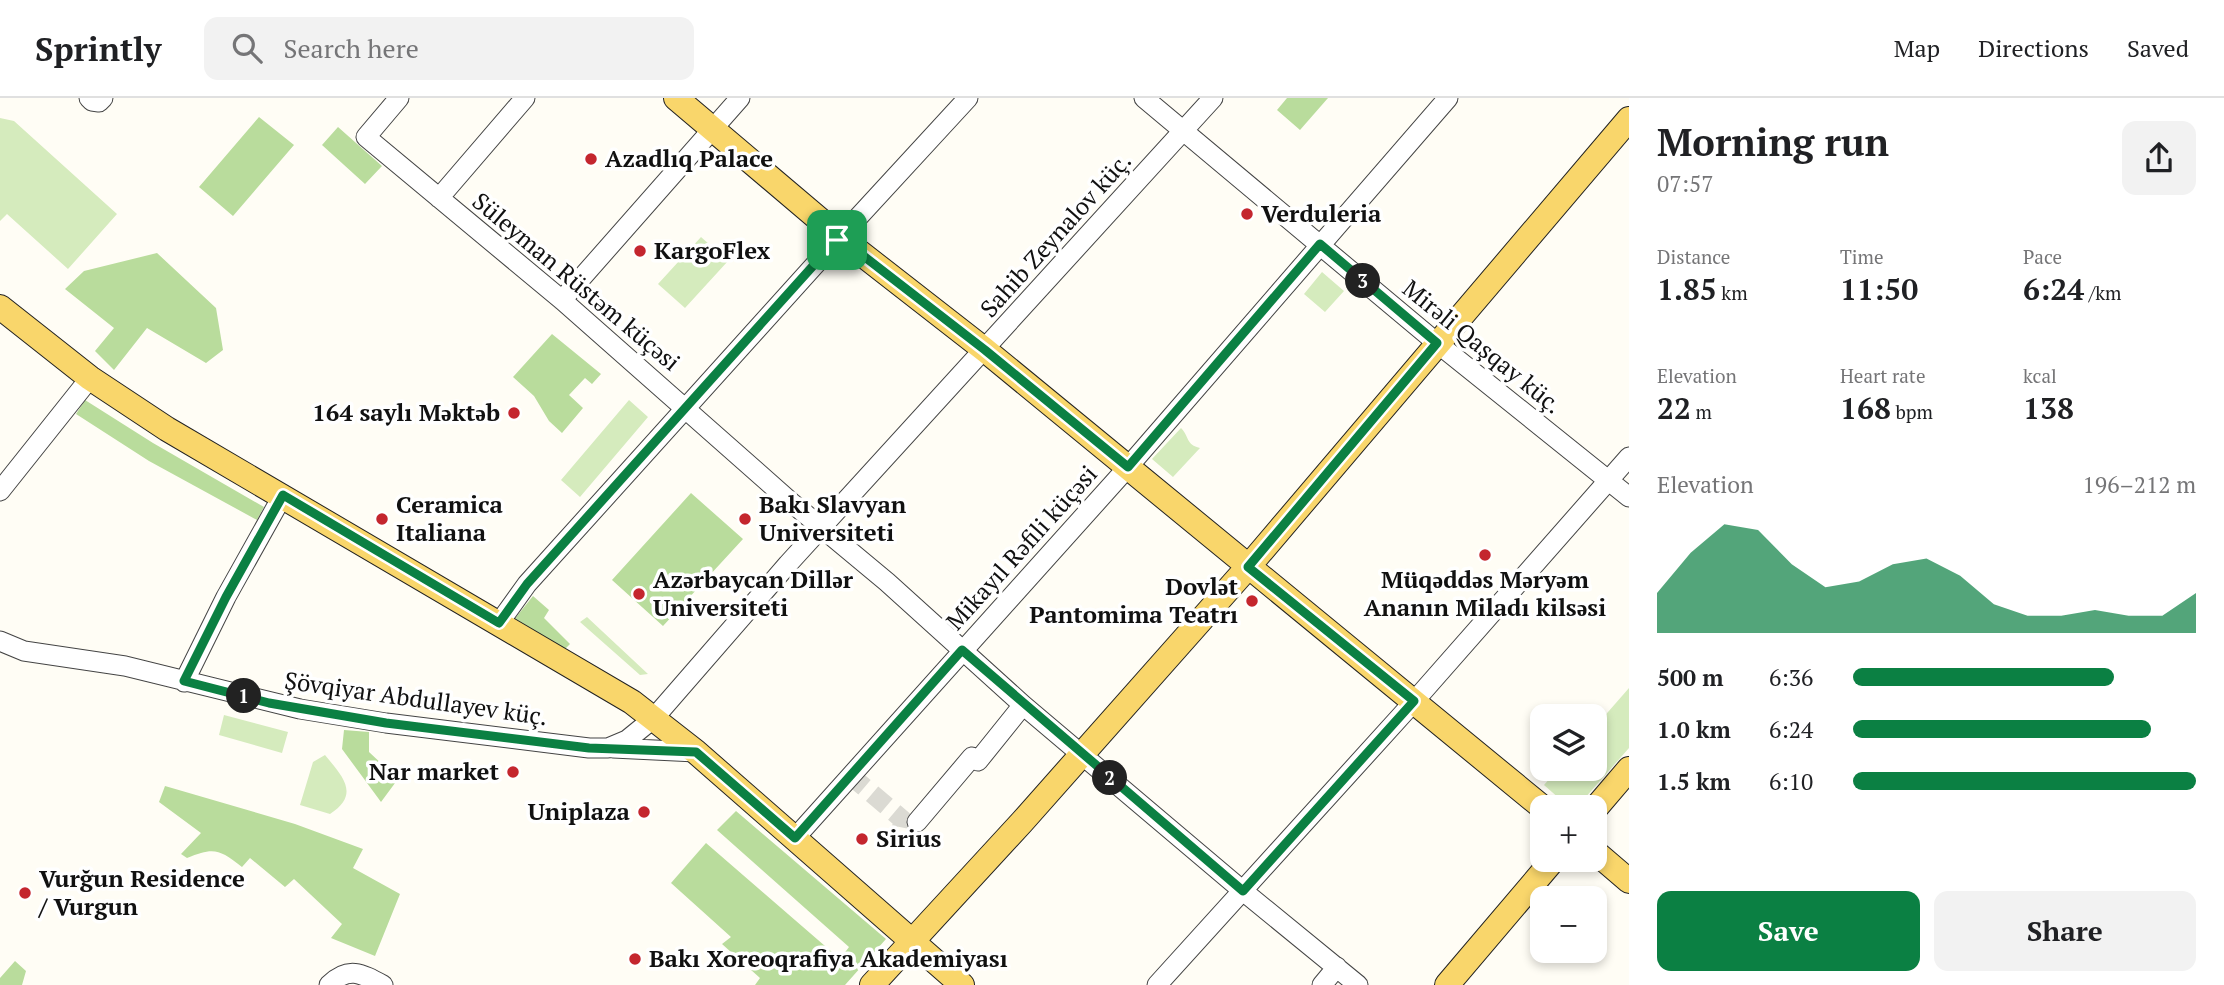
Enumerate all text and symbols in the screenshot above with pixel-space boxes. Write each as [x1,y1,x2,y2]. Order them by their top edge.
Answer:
search box [204,17,694,80]
text: Sprintly [35,27,162,70]
icon: search [228,29,266,67]
text: Search here [284,31,419,65]
text: Map [1894,32,1940,64]
text: Directions [1978,32,2089,64]
text: Saved [2127,32,2189,64]
text: Morning run [1657,117,1889,167]
button: share [2122,121,2196,195]
place label: Azadlıq Palace [605,142,773,174]
street label: Sahib Zeynalov küç. [973,145,1138,324]
marker: Azadlıq Palace [583,151,599,167]
text: 07:57 [1657,168,1714,199]
street label: Süleyman Rüstəm küçəsi [466,185,687,378]
place label: Verduleria [1261,197,1382,229]
marker: Verduleria [1239,206,1255,222]
pin [807,210,867,270]
icon: arrive [818,221,856,259]
place label: KargoFlex [654,234,771,266]
marker: KargoFlex [632,243,648,259]
text: Distance [1657,244,1730,269]
text: Time [1840,244,1883,269]
text: Pace [2023,244,2062,269]
pin: 3 [1346,264,1380,298]
text: 3 [1357,268,1368,293]
text: 1.85 [1657,269,1717,309]
text: 11:50 [1840,269,1918,309]
text: 6:24 [2023,269,2084,309]
street label: Mirəli Qaşqay küç. [1396,272,1569,420]
text: km [1717,280,1748,305]
text: /km [2084,280,2122,305]
text: Elevation [1657,363,1737,388]
text: Heart rate [1840,363,1925,388]
text: kcal [2023,363,2057,388]
text: 22 [1657,388,1691,428]
text: 168 [1840,388,1891,428]
text: 138 [2023,388,2074,428]
place label: 164 saylı Məktəb [312,396,500,428]
text: m [1691,399,1712,424]
text: bpm [1891,399,1933,424]
marker: 164 saylı Məktəb [506,405,522,421]
street label: Mikayıl Rəfili küçəsi [939,458,1104,637]
text: Elevation [1657,469,1754,500]
text: 196–212 m [2083,469,2196,500]
place label: Ceramica Italiana [396,488,504,548]
place label: Bakı Slavyan Universiteti [759,488,907,548]
marker: Ceramica Italiana [374,511,390,527]
marker: Bakı Slavyan Universiteti [737,511,753,527]
marker: Müqəddəs Məryəm Ananın Miladı kilsəsi [1477,547,1493,563]
place label: Azərbaycan Dillər Universiteti [653,563,854,623]
place label: Müqəddəs Məryəm Ananın Miladı kilsəsi [1364,563,1606,623]
place label: Dovlət Pantomima Teatrı [1029,570,1238,630]
marker: Azərbaycan Dillər Universiteti [631,586,647,602]
marker: Dovlət Pantomima Teatrı [1244,593,1260,609]
text: 500 m [1657,662,1723,693]
text: 6:36 [1769,662,1813,693]
street label: Şövqiyar Abdullayev küç. [283,664,550,732]
pin: 1 [226,678,262,714]
text: 1 [238,683,249,708]
map controls [1530,704,1607,963]
button: layers [1530,704,1607,781]
text: 1.0 km [1657,714,1731,745]
text: 6:24 [1769,714,1813,745]
place label: Nar market [369,755,499,787]
pin: 2 [1092,760,1128,796]
marker: Nar market [505,764,521,780]
text: 2 [1104,765,1115,790]
text: 1.5 km [1657,766,1731,797]
text: 6:10 [1769,766,1813,797]
place label: Uniplaza [528,795,631,827]
button: + [1530,795,1607,872]
marker: Uniplaza [636,804,652,820]
place label: Sirius [876,822,942,854]
marker: Sirius [854,831,870,847]
place label: Vurğun Residence / Vurgun [37,862,245,922]
marker: Vurğun Residence / Vurgun [17,885,33,901]
button: − [1530,886,1607,963]
button: Save [1657,891,1920,971]
button: Share [1934,891,2196,971]
place label: Bakı Xoreoqrafiya Akademiyası [649,942,1008,974]
marker: Bakı Xoreoqrafiya Akademiyası [627,951,643,967]

